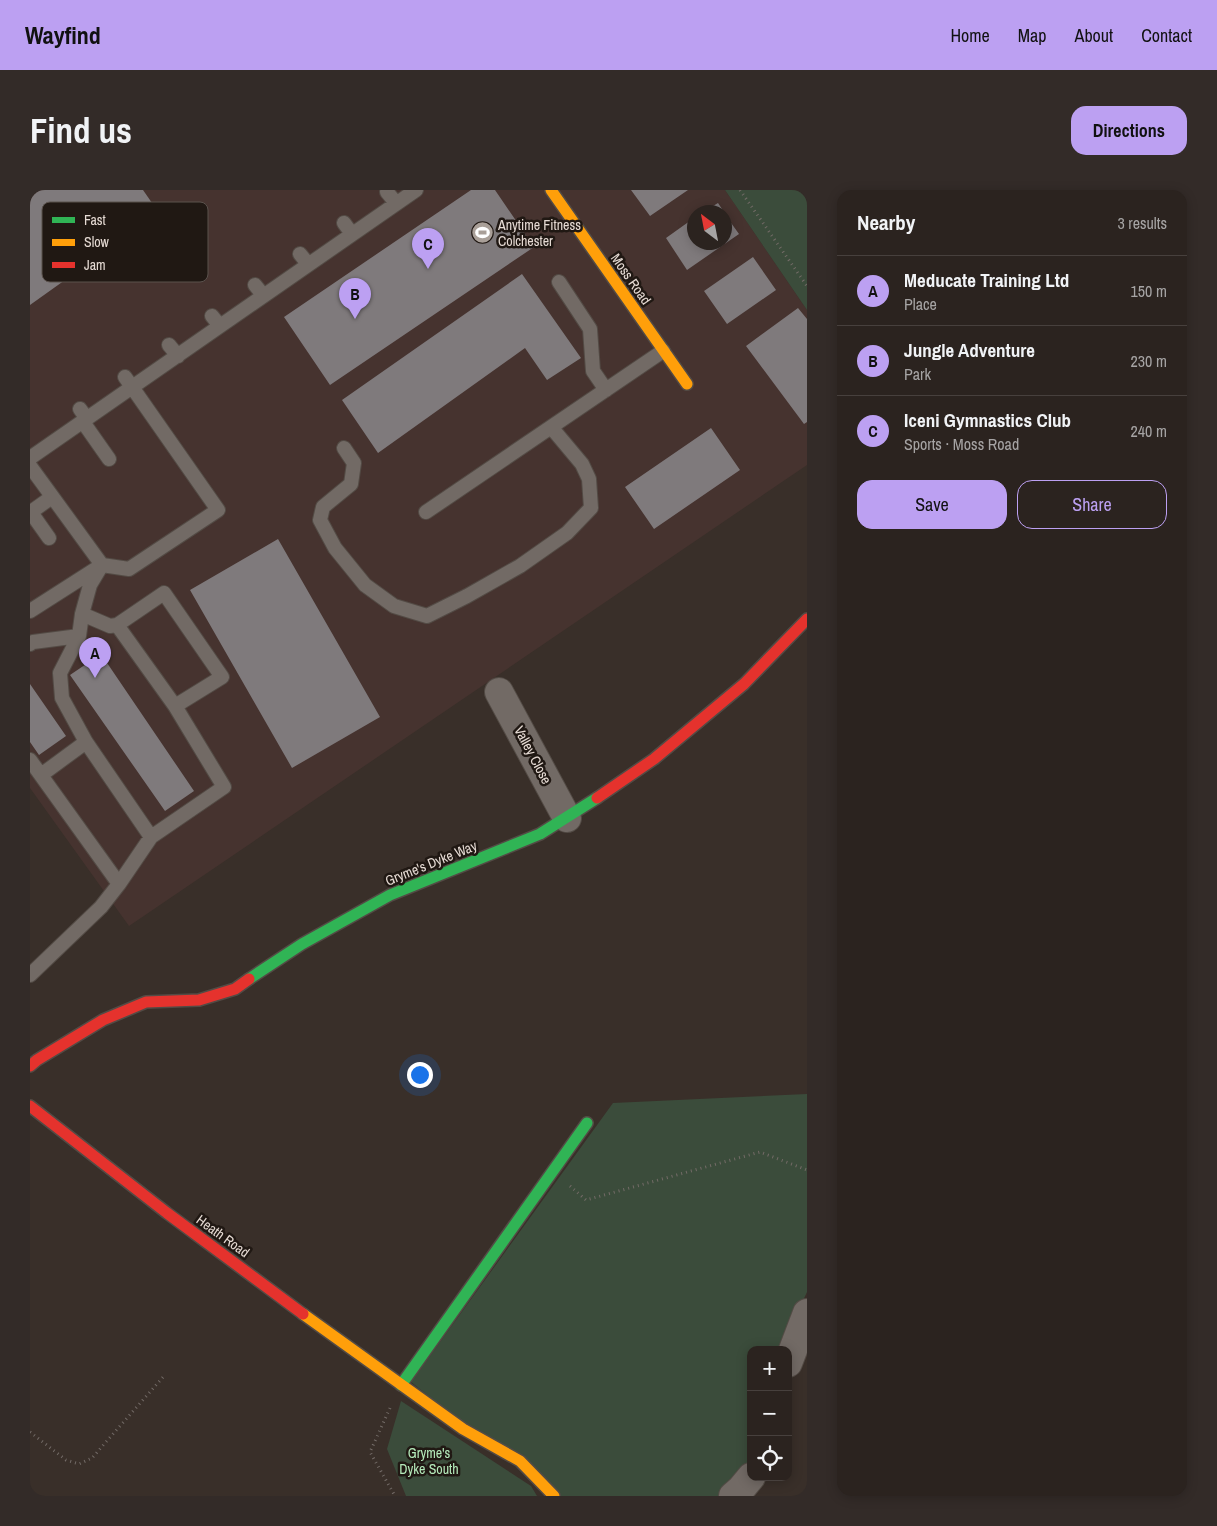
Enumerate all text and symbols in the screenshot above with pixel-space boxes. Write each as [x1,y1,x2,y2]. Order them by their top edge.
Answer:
text: Wayfind [25,19,101,51]
text: Home [950,23,990,48]
text: Map [1018,23,1047,48]
text: About [1075,23,1113,48]
text: Contact [1141,23,1192,48]
button: Directions [1071,106,1187,155]
text: Find us [30,107,132,154]
legend [42,202,208,282]
north arrow [687,205,732,250]
text: Nearby [857,208,915,237]
text: Fast [84,211,106,229]
text: 3 results [1117,212,1167,234]
place label: Anytime Fitness Colchester [497,216,581,250]
sports icon: Anytime Fitness Colchester [470,221,494,245]
pin: C [412,228,444,269]
text: Slow [84,233,110,251]
street label: Moss Road [607,250,655,308]
text: Jam [84,256,106,274]
text: Meducate Training Ltd [904,267,1069,293]
pin: B [339,278,371,319]
text: A [868,280,878,302]
text: 150 m [1131,280,1167,302]
text: Place [904,293,937,315]
text: Jungle Adventure [904,337,1035,363]
text: B [868,350,878,372]
text: 230 m [1131,350,1167,372]
text: Park [904,363,931,385]
text: Iceni Gymnastics Club [904,407,1071,433]
text: C [868,420,878,442]
text: 240 m [1131,420,1167,442]
text: Sports · Moss Road [904,433,1019,455]
button: Save [857,480,1007,529]
button: Share [1017,480,1167,529]
pin: A [79,637,111,678]
street label: Valley Close [510,723,556,787]
street label: Gryme's Dyke Way [382,836,480,890]
your location [407,1062,433,1088]
street label: Heath Road [193,1211,253,1261]
map controls [747,1346,792,1481]
button: + [747,1346,792,1391]
button: − [747,1391,792,1436]
button: locate [747,1436,792,1481]
park label: Gryme's Dyke South [399,1444,459,1478]

